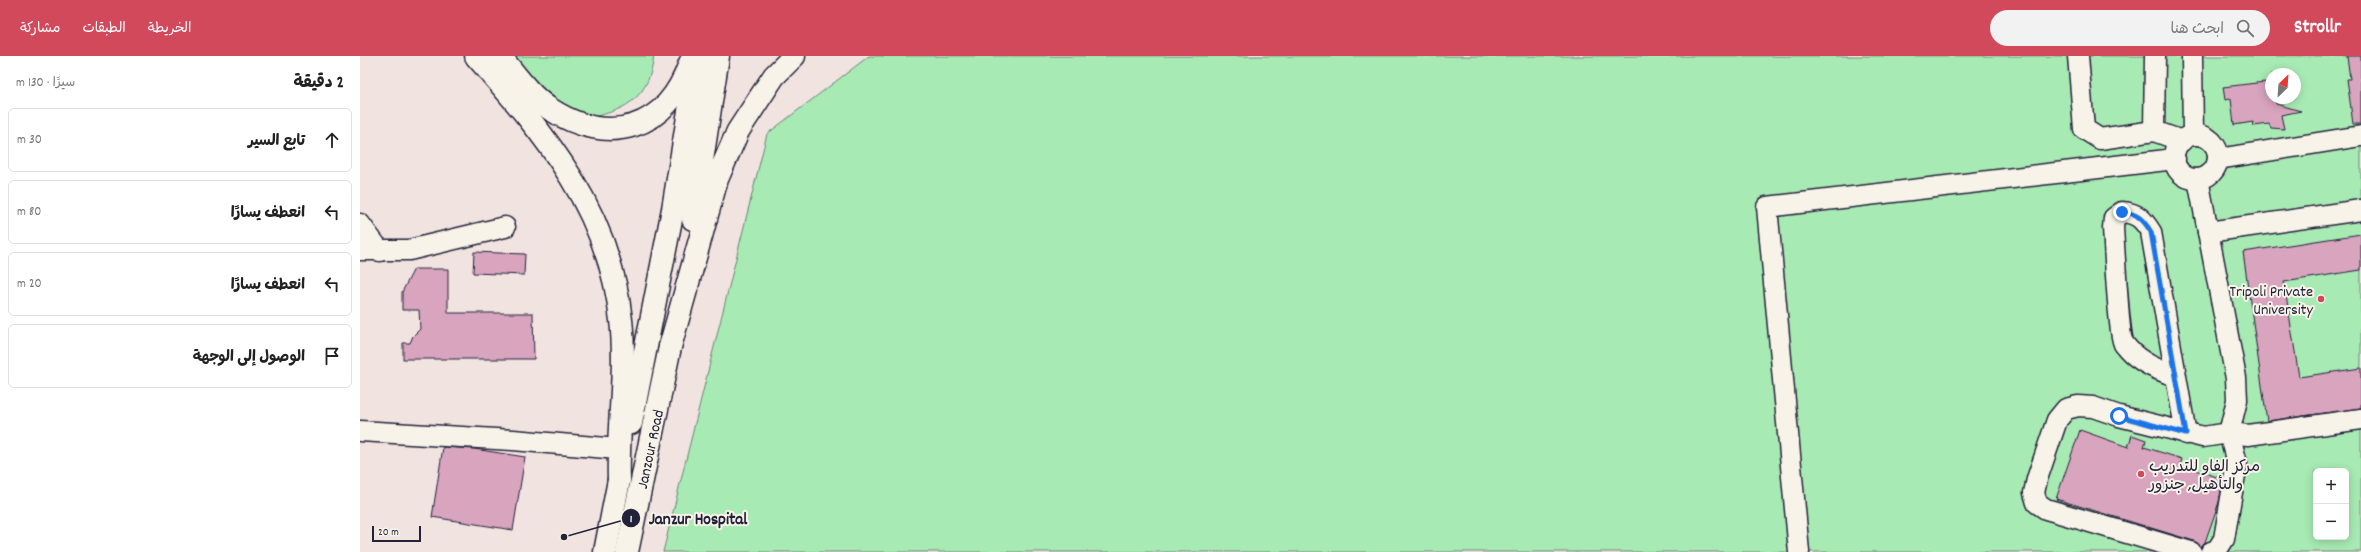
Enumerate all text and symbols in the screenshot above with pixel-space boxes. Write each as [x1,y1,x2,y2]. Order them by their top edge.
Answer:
search box [1990,10,2270,46]
text: Strollr [2294,15,2341,42]
icon: search [2234,17,2256,39]
text: مشاركة [20,19,60,39]
text: الطبقات [82,19,126,39]
text: الخريطة [148,19,191,39]
text: ابحث هنا [2170,19,2224,41]
north arrow [2265,68,2301,104]
text: 2 دقيقة [293,72,344,96]
text: سيرًا · 130 m [16,74,75,93]
icon: ahead [321,129,343,151]
text: 30 m [17,131,42,150]
text: تابع السير [248,131,305,153]
icon: left [321,201,343,223]
text: 80 m [17,203,41,222]
text: انعطف يسارًا [231,203,305,225]
route end [2113,203,2131,221]
icon: left [321,273,343,295]
text: 20 m [17,275,42,294]
text: انعطف يسارًا [231,275,305,297]
place label: Tripoli Private University [2230,281,2314,322]
marker: Tripoli Private University [2316,294,2326,304]
icon: arrive [321,345,343,367]
text: الوصول إلى الوجهة [193,347,305,369]
route start [2110,407,2128,425]
street label: Janzour Road [632,408,671,491]
place label: مركز الفاو للتدريب والتأهيل, جنزور [2147,456,2260,497]
map controls [2313,468,2349,540]
button: + [2313,468,2349,504]
marker: مركز الفاو للتدريب والتأهيل, جنزور [2136,469,2146,479]
callout: Janzur Hospital [621,503,756,532]
button: − [2313,504,2349,540]
text: Janzur Hospital [649,509,748,533]
text: 1 [630,511,633,528]
scale bar [372,524,421,543]
text: 20 m [378,525,399,541]

